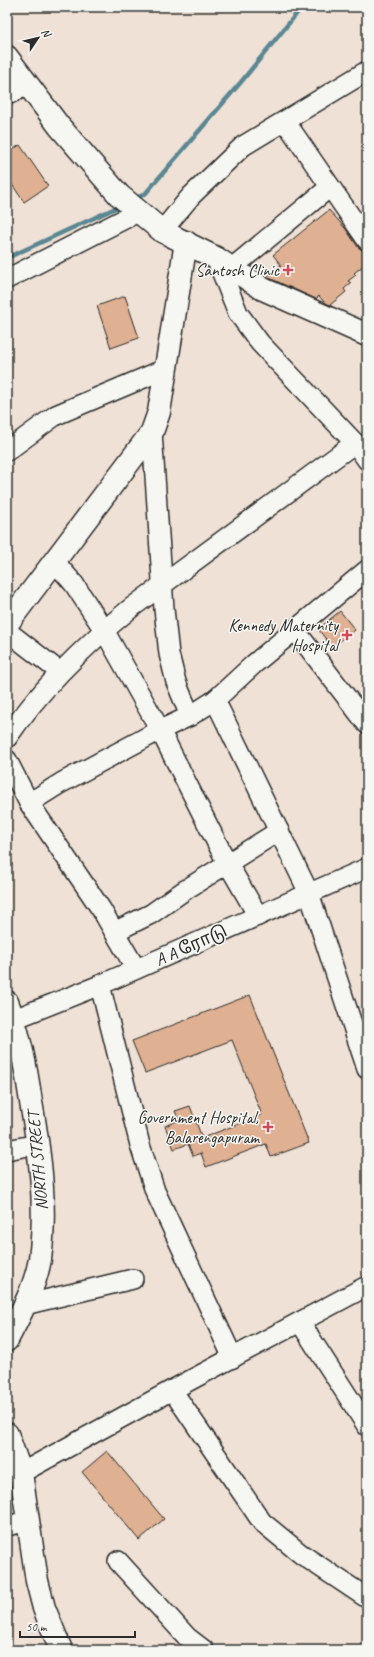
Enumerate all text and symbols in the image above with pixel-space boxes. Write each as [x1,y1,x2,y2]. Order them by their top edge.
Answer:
north arrow [18,18,58,58]
text: N [39,25,55,41]
place label: Santosh Clinic [195,260,280,281]
marker: Santosh Clinic [282,264,294,276]
place label: Kennedy Maternity Hospital [229,615,341,656]
marker: Kennedy Maternity Hospital [341,629,353,641]
street label: A A ரோடு [152,920,231,971]
street label: NORTH STREET [22,1107,52,1211]
place label: Government Hospital, Balarengapuram [137,1107,260,1148]
marker: Government Hospital, Balarengapuram [262,1121,274,1133]
scale bar [20,1613,135,1639]
text: 50 m [26,1619,48,1635]

